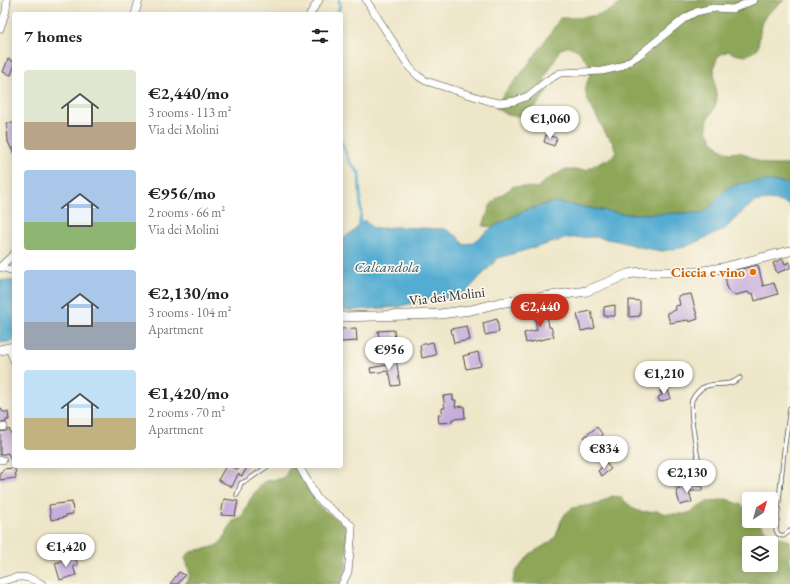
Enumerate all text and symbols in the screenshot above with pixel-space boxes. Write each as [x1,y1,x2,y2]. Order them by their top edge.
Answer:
text: 7 homes [24,25,82,47]
icon: filters [309,25,331,47]
text: €2,440/mo [148,82,229,104]
icon: home [56,86,104,134]
text: 3 rooms · 113 m² [148,104,232,121]
pin: €1,060 [517,106,583,140]
text: €1,060 [530,110,570,127]
text: Via dei Molini [148,121,219,138]
text: €956/mo [148,182,216,204]
icon: home [56,186,104,234]
text: 2 rooms · 66 m² [148,204,225,221]
text: Via dei Molini [148,221,219,238]
water label: Calcandola [354,257,420,276]
place label: Ciccia e vino [671,263,745,281]
marker: Ciccia e vino [748,267,758,277]
text: €2,130/mo [148,282,229,304]
street label: Via dei Molini [408,282,487,310]
icon: home [56,286,104,334]
pin: €2,440 [507,294,573,328]
text: €2,440 [520,298,560,315]
text: 3 rooms · 104 m² [148,304,232,321]
text: Apartment [148,321,203,338]
pin: €956 [365,337,413,371]
text: €956 [374,341,404,358]
pin: €1,210 [631,361,697,395]
text: €1,210 [644,365,684,382]
text: €1,420/mo [148,382,229,404]
icon: home [56,386,104,434]
text: 2 rooms · 70 m² [148,404,225,421]
text: Apartment [148,421,203,438]
pin: €834 [580,436,628,470]
text: €834 [589,440,619,457]
pin: €2,130 [654,460,720,494]
text: €2,130 [667,464,707,481]
north arrow [742,492,778,528]
map controls [742,492,778,572]
pin: €1,420 [33,534,99,568]
button: layers [742,536,778,572]
text: €1,420 [46,538,86,555]

